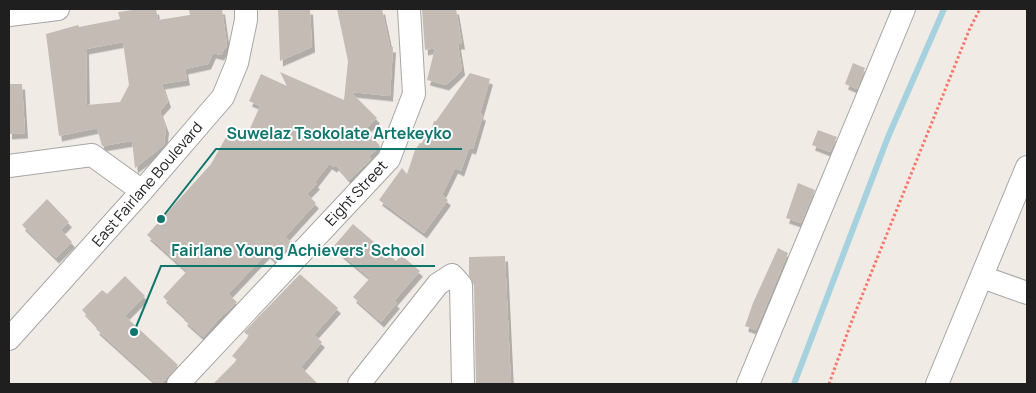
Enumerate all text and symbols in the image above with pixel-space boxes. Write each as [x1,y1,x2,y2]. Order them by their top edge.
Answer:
street label: East Fairlane Boulevard [87,117,207,251]
callout: Suwelaz Tsokolate Artekeyko [216,118,462,149]
text: Suwelaz Tsokolate Artekeyko [226,122,452,144]
street label: Eight Street [320,156,392,230]
callout: Fairlane Young Achievers' School [161,235,435,266]
text: Fairlane Young Achievers' School [171,239,425,261]

